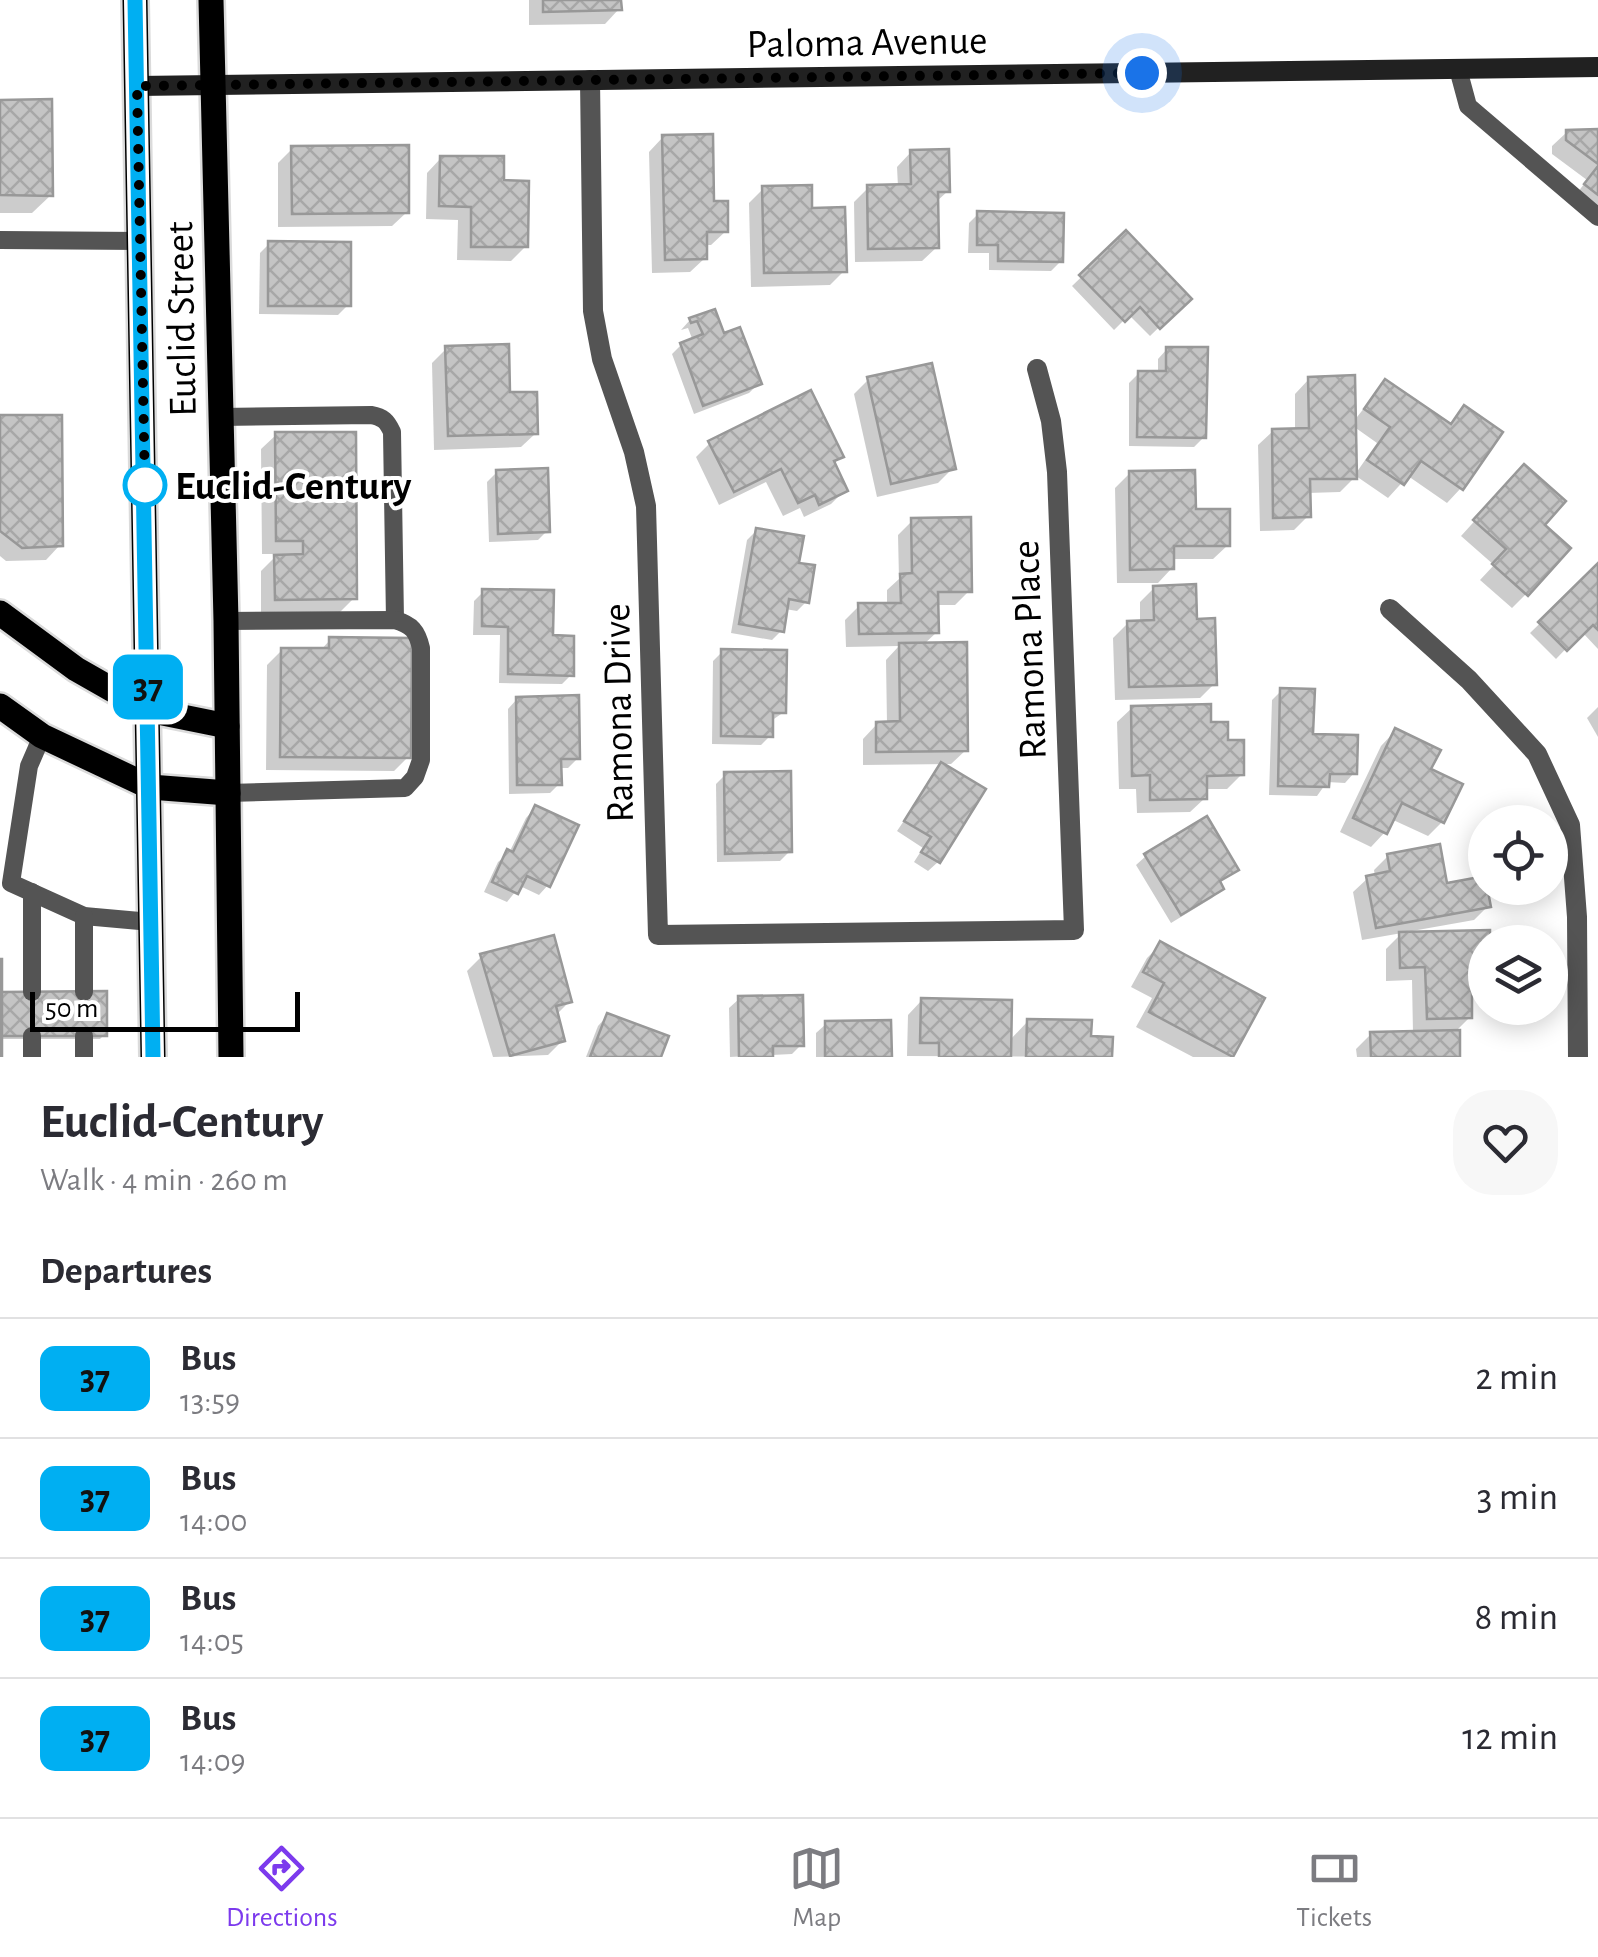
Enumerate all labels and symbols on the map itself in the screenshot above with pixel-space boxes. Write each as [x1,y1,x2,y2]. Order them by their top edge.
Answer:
street label: Paloma Avenue [746,21,988,65]
your location [1117,48,1167,98]
street label: Euclid Street [160,221,204,417]
marker: Euclid-Century [124,464,166,506]
place label: Euclid-Century [175,467,411,507]
street label: Ramona Place [1006,540,1054,760]
street label: Ramona Drive [597,603,641,823]
line badge: 37 [103,654,193,720]
scale bar [30,987,300,1032]

